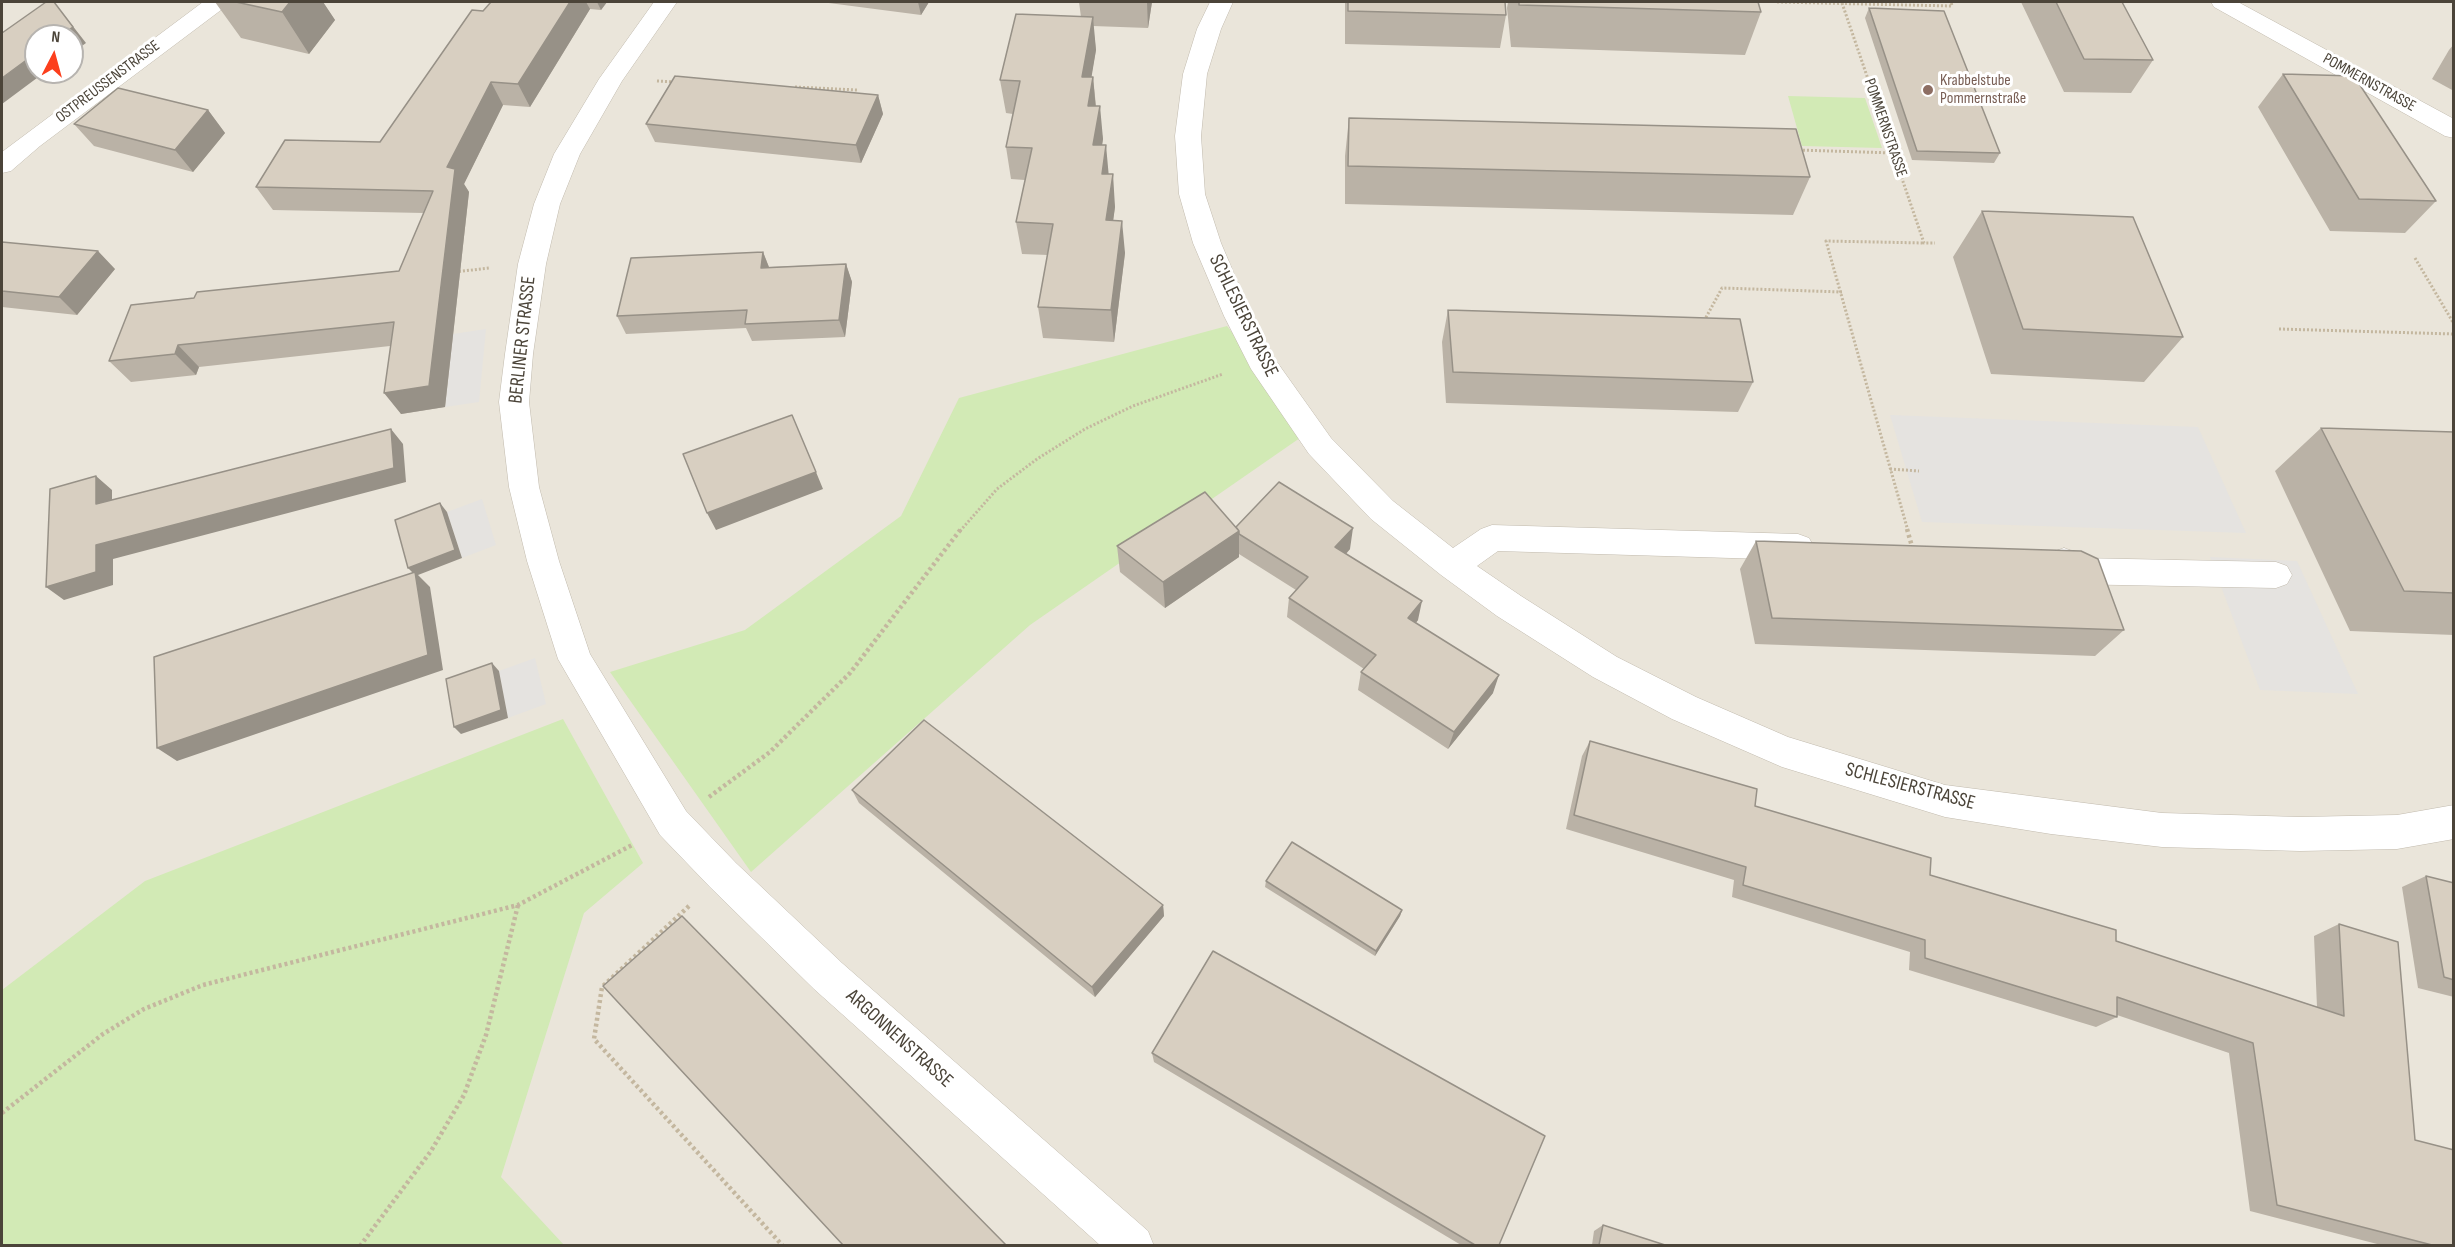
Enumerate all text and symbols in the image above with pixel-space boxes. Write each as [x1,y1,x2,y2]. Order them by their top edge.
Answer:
north arrow [24,24,84,84]
street label: OSTPREUSSENSTRASSE [52,37,164,127]
street label: POMMERNSTRASSE [2319,50,2419,116]
place label: Krabbelstube Pommernstraße [1940,71,2026,109]
street label: POMMERNSTRASSE [1859,76,1911,180]
marker: Krabbelstube Pommernstraße [1921,83,1935,97]
street label: SCHLESIERSTRASSE [1203,251,1283,381]
street label: BERLINER STRASSE [504,275,542,405]
street label: SCHLESIERSTRASSE [1842,758,1978,816]
street label: ARGONNENSTRASSE [841,985,957,1093]

